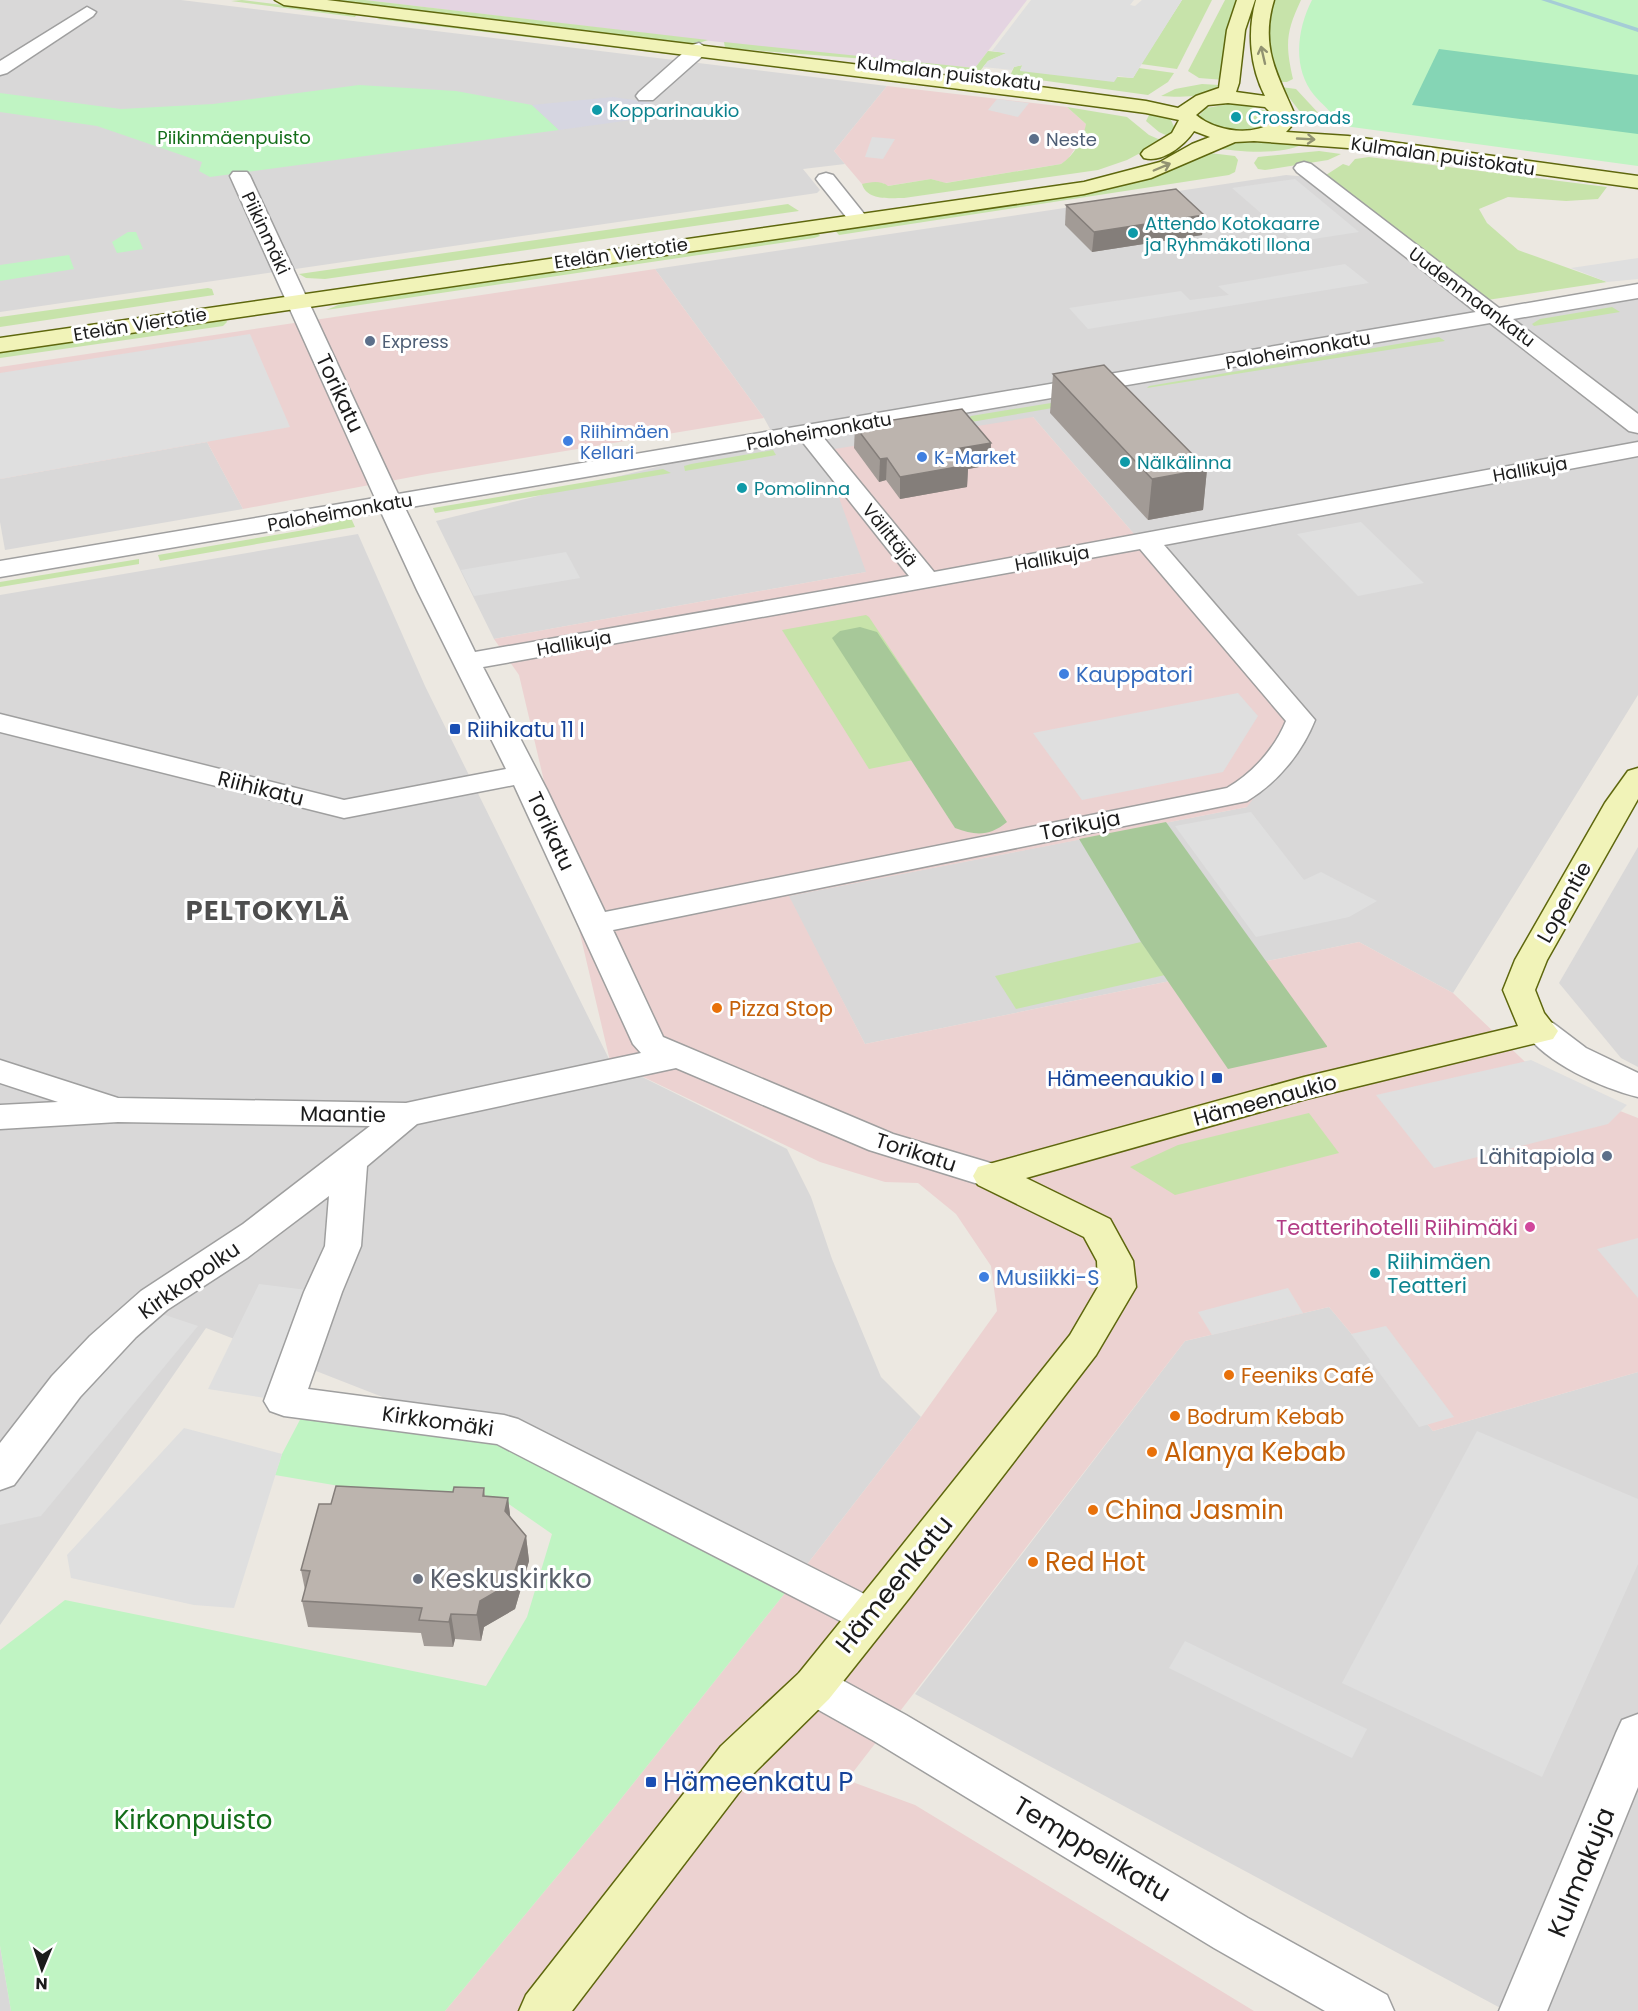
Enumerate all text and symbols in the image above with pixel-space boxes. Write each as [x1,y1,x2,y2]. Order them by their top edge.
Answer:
one-way arrow [1257,46,1268,66]
street label: Kulmalan puistokatu [855,49,1043,97]
place label: Kopparinaukio [609,98,739,123]
marker: Kopparinaukio [590,103,604,117]
place label: Crossroads [1248,105,1351,130]
marker: Crossroads [1229,110,1243,124]
park label: Piikinmäenpuisto [157,125,311,150]
place label: Neste [1046,127,1097,152]
street label: Kulmalan puistokatu [1349,131,1537,181]
marker: Neste [1027,132,1041,146]
one-way arrow [1295,133,1315,144]
one-way arrow [1152,161,1171,172]
street label: Piikinmäki [236,187,296,279]
place label: Attendo Kotokaarre ja Ryhmäkoti Ilona [1144,211,1320,257]
marker: Attendo Kotokaarre ja Ryhmäkoti Ilona [1126,226,1140,240]
street label: Etelän Viertotie [553,231,689,275]
street label: Uudenmaankatu [1404,241,1540,353]
street label: Etelän Viertotie [72,301,208,347]
street label: Paloheimonkatu [1224,325,1372,375]
place label: Express [382,329,449,354]
marker: Express [363,334,377,348]
street label: Torikatu [309,349,371,437]
street label: Paloheimonkatu [745,406,893,456]
place label: Riihimäen Kellari [580,419,669,465]
marker: Riihimäen Kellari [561,434,575,448]
place label: K-Market [934,445,1016,470]
marker: K-Market [915,450,929,464]
place label: Nälkälinna [1137,450,1232,475]
street label: Hallikuja [1491,450,1569,488]
marker: Nälkälinna [1118,455,1132,469]
place label: Pomolinna [754,476,850,501]
marker: Pomolinna [735,481,749,495]
street label: Paloheimonkatu [266,487,414,537]
street label: Välittäjä [857,498,923,572]
street label: Hallikuja [1013,539,1091,577]
street label: Hallikuja [535,624,613,662]
place label: Kauppatori [1076,660,1193,689]
marker: Kauppatori [1057,667,1071,681]
place label: Riihikatu 11 I [467,715,585,744]
marker: Riihikatu 11 I [448,722,462,736]
street label: Riihikatu [215,763,307,813]
street label: Torikatu [520,787,582,875]
street label: Torikuja [1037,803,1123,847]
street label: Lopentie [1530,856,1598,948]
district label: PELTOKYLÄ [186,892,350,929]
place label: Pizza Stop [729,994,833,1023]
marker: Pizza Stop [710,1001,724,1015]
place label: Hämeenaukio I [1047,1064,1205,1093]
street label: Hämeenaukio [1190,1067,1340,1133]
marker: Hämeenaukio I [1210,1071,1224,1085]
street label: Maantie [300,1099,386,1129]
street label: Torikatu [872,1125,960,1179]
place label: Lähitapiola [1479,1142,1595,1171]
marker: Lähitapiola [1600,1149,1614,1163]
place label: Teatterihotelli Riihimäki [1276,1213,1518,1242]
marker: Teatterihotelli Riihimäki [1523,1220,1537,1234]
street label: Kirkkopolku [132,1234,246,1326]
place label: Riihimäen Teatteri [1387,1247,1491,1300]
place label: Musiikki-S [996,1263,1100,1292]
marker: Riihimäen Teatteri [1368,1266,1382,1280]
marker: Musiikki-S [977,1270,991,1284]
place label: Feeniks Café [1241,1361,1374,1390]
marker: Feeniks Café [1222,1368,1236,1382]
street label: Kirkkomäki [380,1399,496,1443]
place label: Bodrum Kebab [1187,1402,1344,1431]
marker: Bodrum Kebab [1168,1409,1182,1423]
place label: Alanya Kebab [1164,1434,1346,1470]
marker: Alanya Kebab [1145,1445,1159,1459]
place label: China Jasmin [1105,1492,1284,1528]
marker: China Jasmin [1086,1503,1100,1517]
street label: Hämeenkatu [827,1507,961,1661]
place label: Red Hot [1045,1544,1146,1580]
marker: Red Hot [1026,1555,1040,1569]
place label: Keskuskirkko [430,1561,592,1597]
marker: Keskuskirkko [411,1572,425,1586]
place label: Hämeenkatu P [663,1764,853,1800]
marker: Hämeenkatu P [644,1775,658,1789]
street label: Temppelikatu [1006,1788,1178,1910]
park label: Kirkonpuisto [114,1802,272,1838]
street label: Kulmakuja [1539,1802,1623,1942]
north arrow [12,1939,72,1999]
text: N [35,1972,48,1995]

